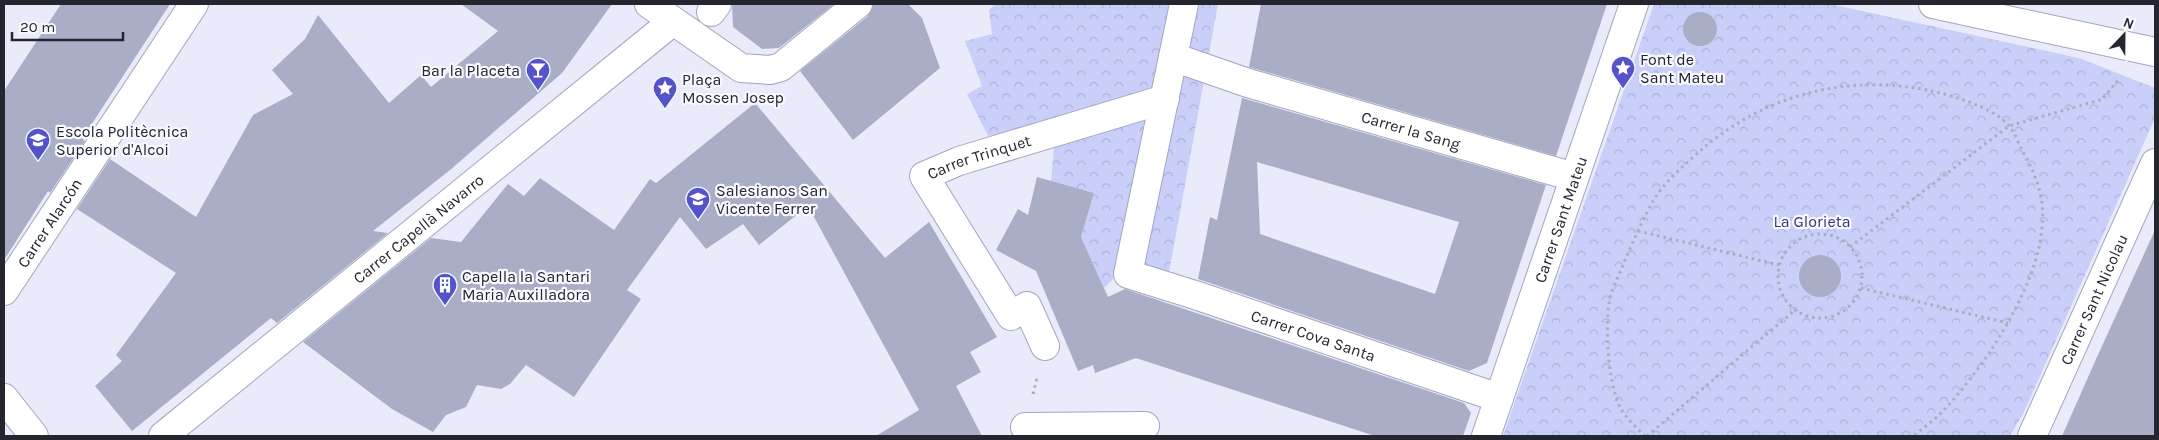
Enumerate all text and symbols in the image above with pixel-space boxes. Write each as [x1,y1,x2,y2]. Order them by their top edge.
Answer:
scale bar [12,10,124,42]
north arrow [2099,10,2149,60]
text: N [2121,14,2137,33]
text: 20 m [20,18,55,36]
place label: Font de Sant Mateu [1640,50,1724,87]
place icon: Font de Sant Mateu [1610,55,1636,89]
bar icon: Bar la Placeta [525,57,551,91]
place label: Bar la Placeta [421,61,520,80]
place label: Plaça Mossen Josep [682,70,784,107]
place icon: Plaça Mossen Josep [652,75,678,109]
street label: Carrer la Sang [1359,107,1463,153]
place label: Escola Politècnica Superior d'Alcoi [56,122,188,159]
school or university icon: Escola Politècnica Superior d'Alcoi [25,127,51,161]
street label: Carrer Trinquet [924,130,1033,183]
street label: Carrer Sant Mateu [1530,154,1591,285]
street label: Carrer Capellà Navarro [349,170,487,287]
street label: Carrer Alarcón [13,174,86,271]
place label: Salesianos San Vicente Ferrer [716,181,828,218]
school or university icon: Salesianos San Vicente Ferrer [685,186,711,220]
park label: La Glorieta [1773,212,1851,231]
street label: Carrer Sant Nicolau [2056,231,2131,368]
place label: Capella la Santari Maria Auxilladora [462,267,590,304]
building icon: Capella la Santari Maria Auxilladora [432,272,458,306]
street label: Carrer Cova Santa [1249,305,1378,365]

